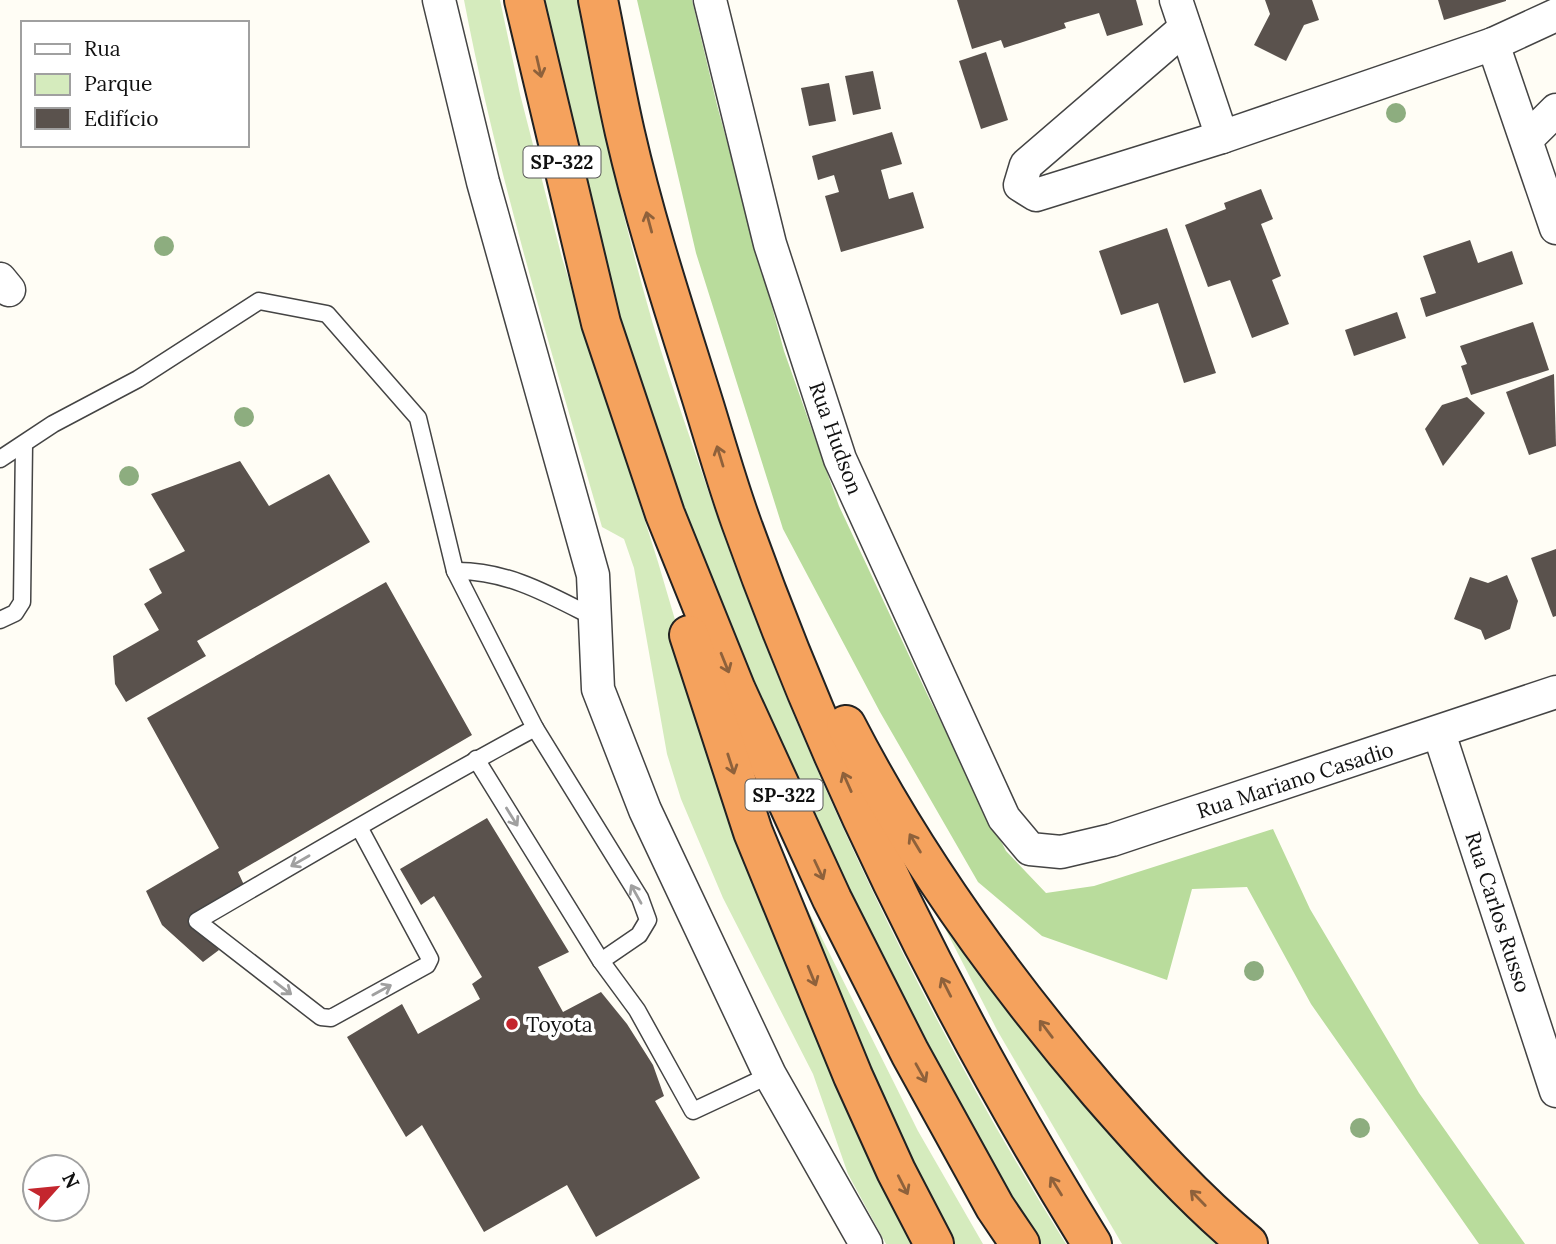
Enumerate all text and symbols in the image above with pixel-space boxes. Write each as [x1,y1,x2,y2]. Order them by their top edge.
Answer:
legend [21,21,248,147]
text: Rua [84,35,121,62]
one-way arrow [534,55,547,77]
text: Parque [84,70,152,97]
text: Edifício [84,105,159,132]
road number: SP-322 [524,146,600,178]
one-way arrow [642,211,655,234]
street label: Rua Hudson [803,378,869,498]
one-way arrow [712,445,725,467]
one-way arrow [720,651,733,673]
street label: Rua Mariano Casadio [1193,735,1397,825]
one-way arrow [725,753,738,775]
one-way arrow [840,772,854,793]
road number: SP-322 [746,780,822,810]
one-way arrow [506,807,520,827]
street label: Rua Carlos Russo [1459,828,1537,996]
one-way arrow [908,833,922,853]
one-way arrow [291,855,311,869]
one-way arrow [813,859,826,880]
one-way arrow [629,884,643,904]
one-way arrow [806,965,819,987]
one-way arrow [938,977,952,998]
one-way arrow [273,980,291,995]
one-way arrow [371,983,392,996]
place label: Toyota [526,1011,593,1038]
marker: Toyota [504,1016,520,1032]
one-way arrow [1039,1020,1053,1039]
one-way arrow [914,1063,928,1083]
north arrow [21,1153,91,1223]
text: N [57,1168,85,1193]
one-way arrow [897,1174,910,1195]
one-way arrow [1049,1177,1064,1196]
one-way arrow [1189,1190,1206,1207]

